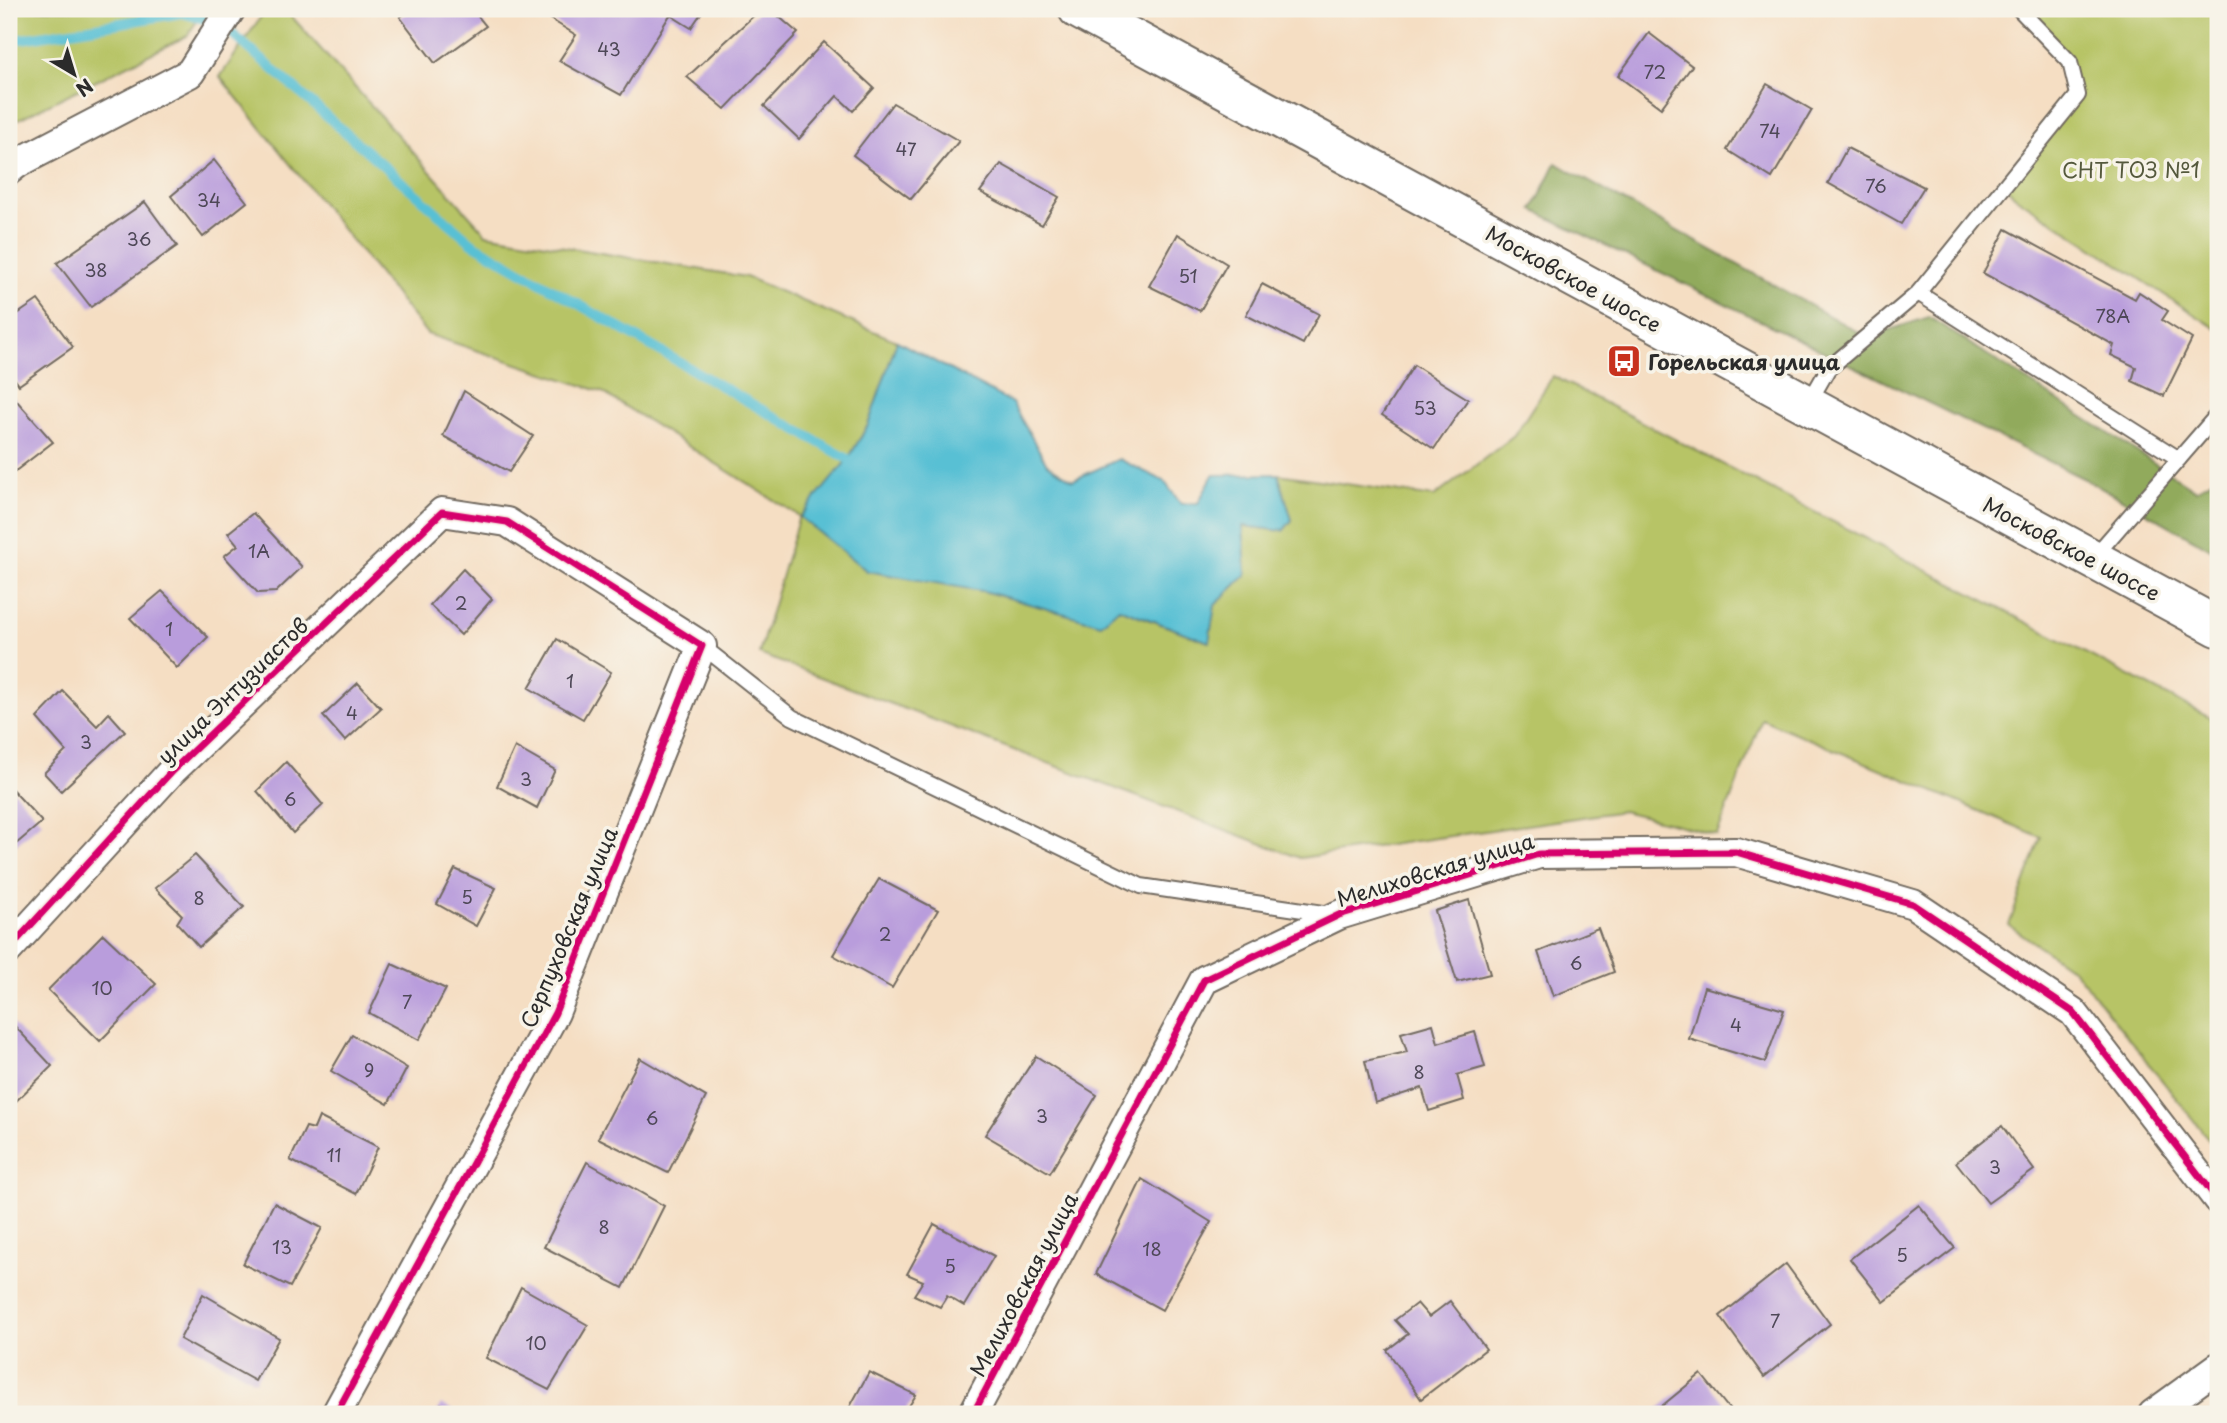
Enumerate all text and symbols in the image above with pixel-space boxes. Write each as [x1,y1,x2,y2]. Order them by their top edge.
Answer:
house number: 43 [597,35,621,62]
north arrow [38,38,108,108]
house number: 72 [1644,58,1666,85]
text: N [71,73,100,104]
house number: 74 [1759,117,1781,144]
house number: 47 [895,135,917,162]
park label: СНТ ТОЗ №1 [2062,153,2200,185]
house number: 76 [1865,172,1887,199]
house number: 34 [197,186,221,213]
street label: Московское шоссе [1480,216,1668,340]
house number: 36 [127,225,151,252]
house number: 38 [84,256,108,283]
house number: 51 [1178,262,1198,289]
house number: 78А [2096,302,2131,329]
bus stop icon: Горельская улица [1605,342,1643,380]
place label: Горельская улица [1648,345,1841,377]
house number: 53 [1413,394,1437,421]
street label: Московское шоссе [1978,488,2166,608]
house number: 1А [248,537,270,564]
house number: 2 [455,589,467,616]
street label: улица Энтузиастов [149,609,315,771]
house number: 1 [165,615,173,642]
house number: 1 [566,667,574,694]
house number: 4 [346,699,358,726]
house number: 3 [80,728,92,755]
house number: 3 [520,765,532,792]
house number: 6 [284,785,296,812]
street label: Серпуховская улица [511,821,625,1032]
street label: Мелиховская улица [1332,824,1538,914]
house number: 5 [461,883,473,910]
house number: 8 [193,884,205,911]
house number: 2 [879,920,891,947]
house number: 6 [1570,949,1582,976]
house number: 10 [91,974,113,1001]
house number: 7 [402,988,412,1015]
house number: 4 [1730,1011,1742,1038]
house number: 9 [364,1056,374,1083]
house number: 8 [1413,1058,1425,1085]
house number: 3 [1036,1102,1048,1129]
house number: 6 [646,1104,658,1131]
house number: 11 [326,1141,342,1168]
house number: 3 [1989,1153,2001,1180]
street label: Мелиховская улица [961,1185,1086,1382]
house number: 8 [598,1213,610,1240]
house number: 13 [272,1233,292,1260]
house number: 18 [1142,1235,1162,1262]
house number: 5 [1896,1241,1908,1268]
house number: 5 [944,1252,956,1279]
house number: 7 [1770,1307,1780,1334]
house number: 10 [525,1329,547,1356]

